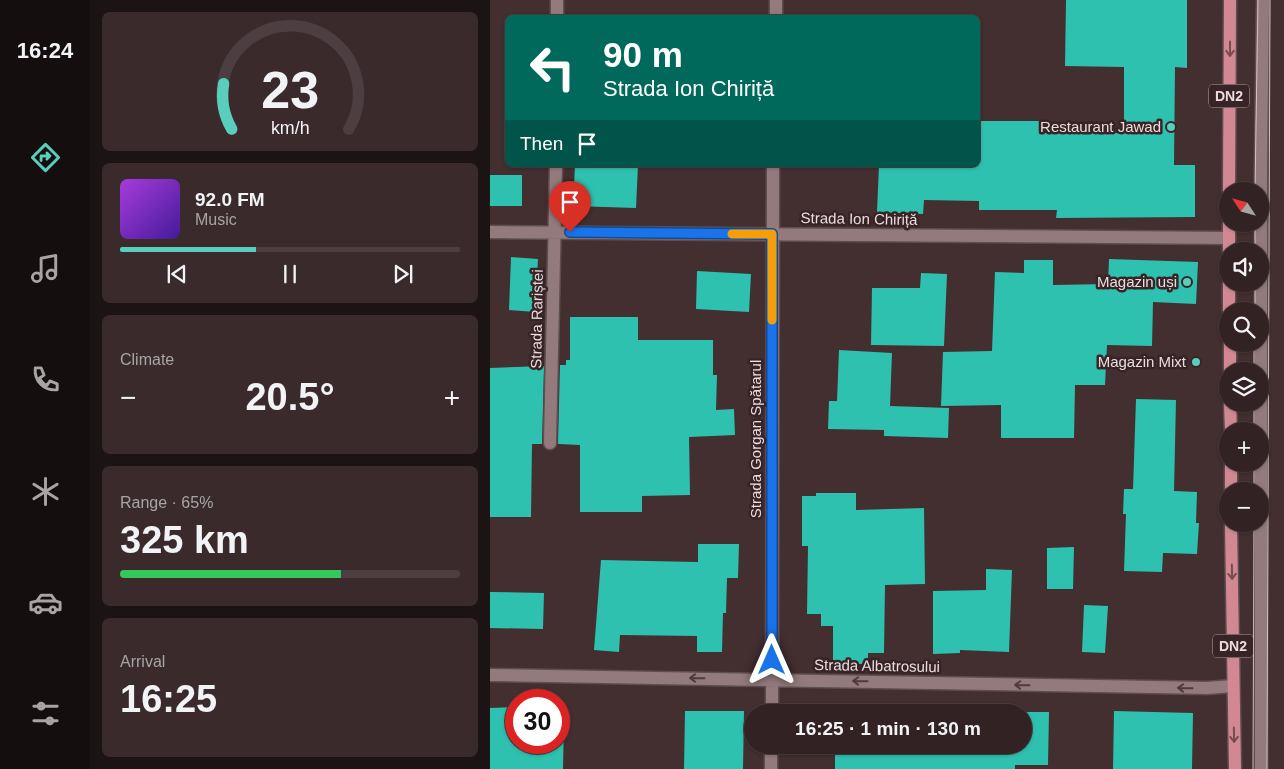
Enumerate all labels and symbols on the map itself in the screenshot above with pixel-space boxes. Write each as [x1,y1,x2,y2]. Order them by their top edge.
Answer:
one-way arrow [1225,40,1234,56]
road number: DN2 [1209,84,1249,108]
place label: Restaurant Jawad [1040,118,1161,135]
marker: Restaurant Jawad [1165,121,1177,133]
pin [549,181,591,232]
north arrow [1219,182,1269,232]
street label: Strada Ion Chiriță [801,209,918,228]
street label: Strada Rariștei [527,269,546,369]
place label: Magazin uși [1097,273,1177,290]
marker: Magazin uși [1181,276,1193,288]
place label: Magazin Mixt [1098,353,1187,370]
marker: Magazin Mixt [1190,356,1202,368]
street label: Strada Gorgan Spătarul [747,360,764,518]
one-way arrow [1227,564,1237,580]
position arrow [745,633,797,685]
road number: DN2 [1213,634,1253,658]
street label: Strada Albatrosului [814,656,940,675]
one-way arrow [689,674,705,683]
one-way arrow [852,677,868,686]
one-way arrow [1014,680,1030,690]
one-way arrow [1177,683,1193,693]
speed limit sign: 30 [505,689,570,754]
one-way arrow [1230,727,1239,743]

